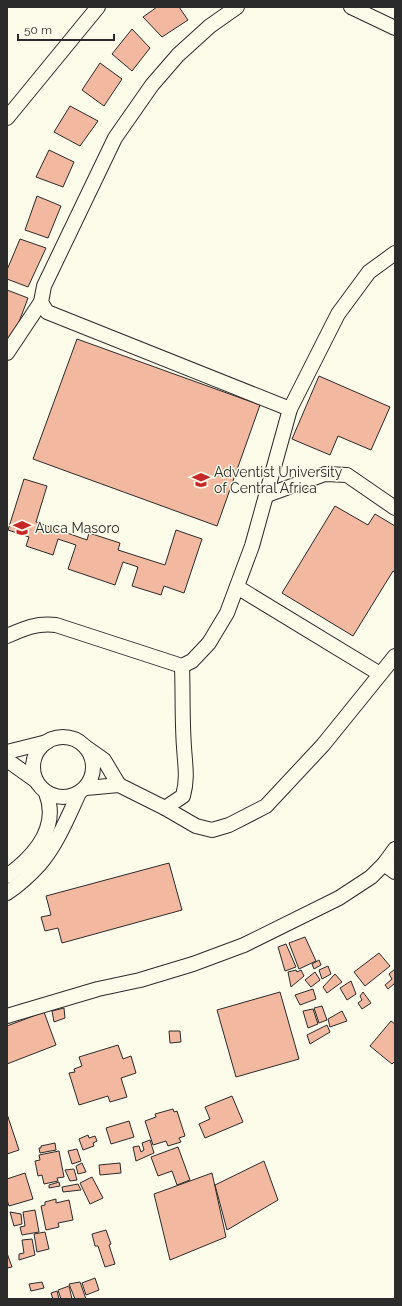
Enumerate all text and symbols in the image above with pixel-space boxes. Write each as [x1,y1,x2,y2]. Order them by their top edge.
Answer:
scale bar [18,16,114,42]
text: 50 m [24,23,52,37]
place label: Adventist University of Central Africa [214,464,343,496]
school or university icon: Adventist University of Central Africa [191,470,211,490]
school or university icon: Auca Masoro [12,518,32,538]
place label: Auca Masoro [35,520,119,536]

